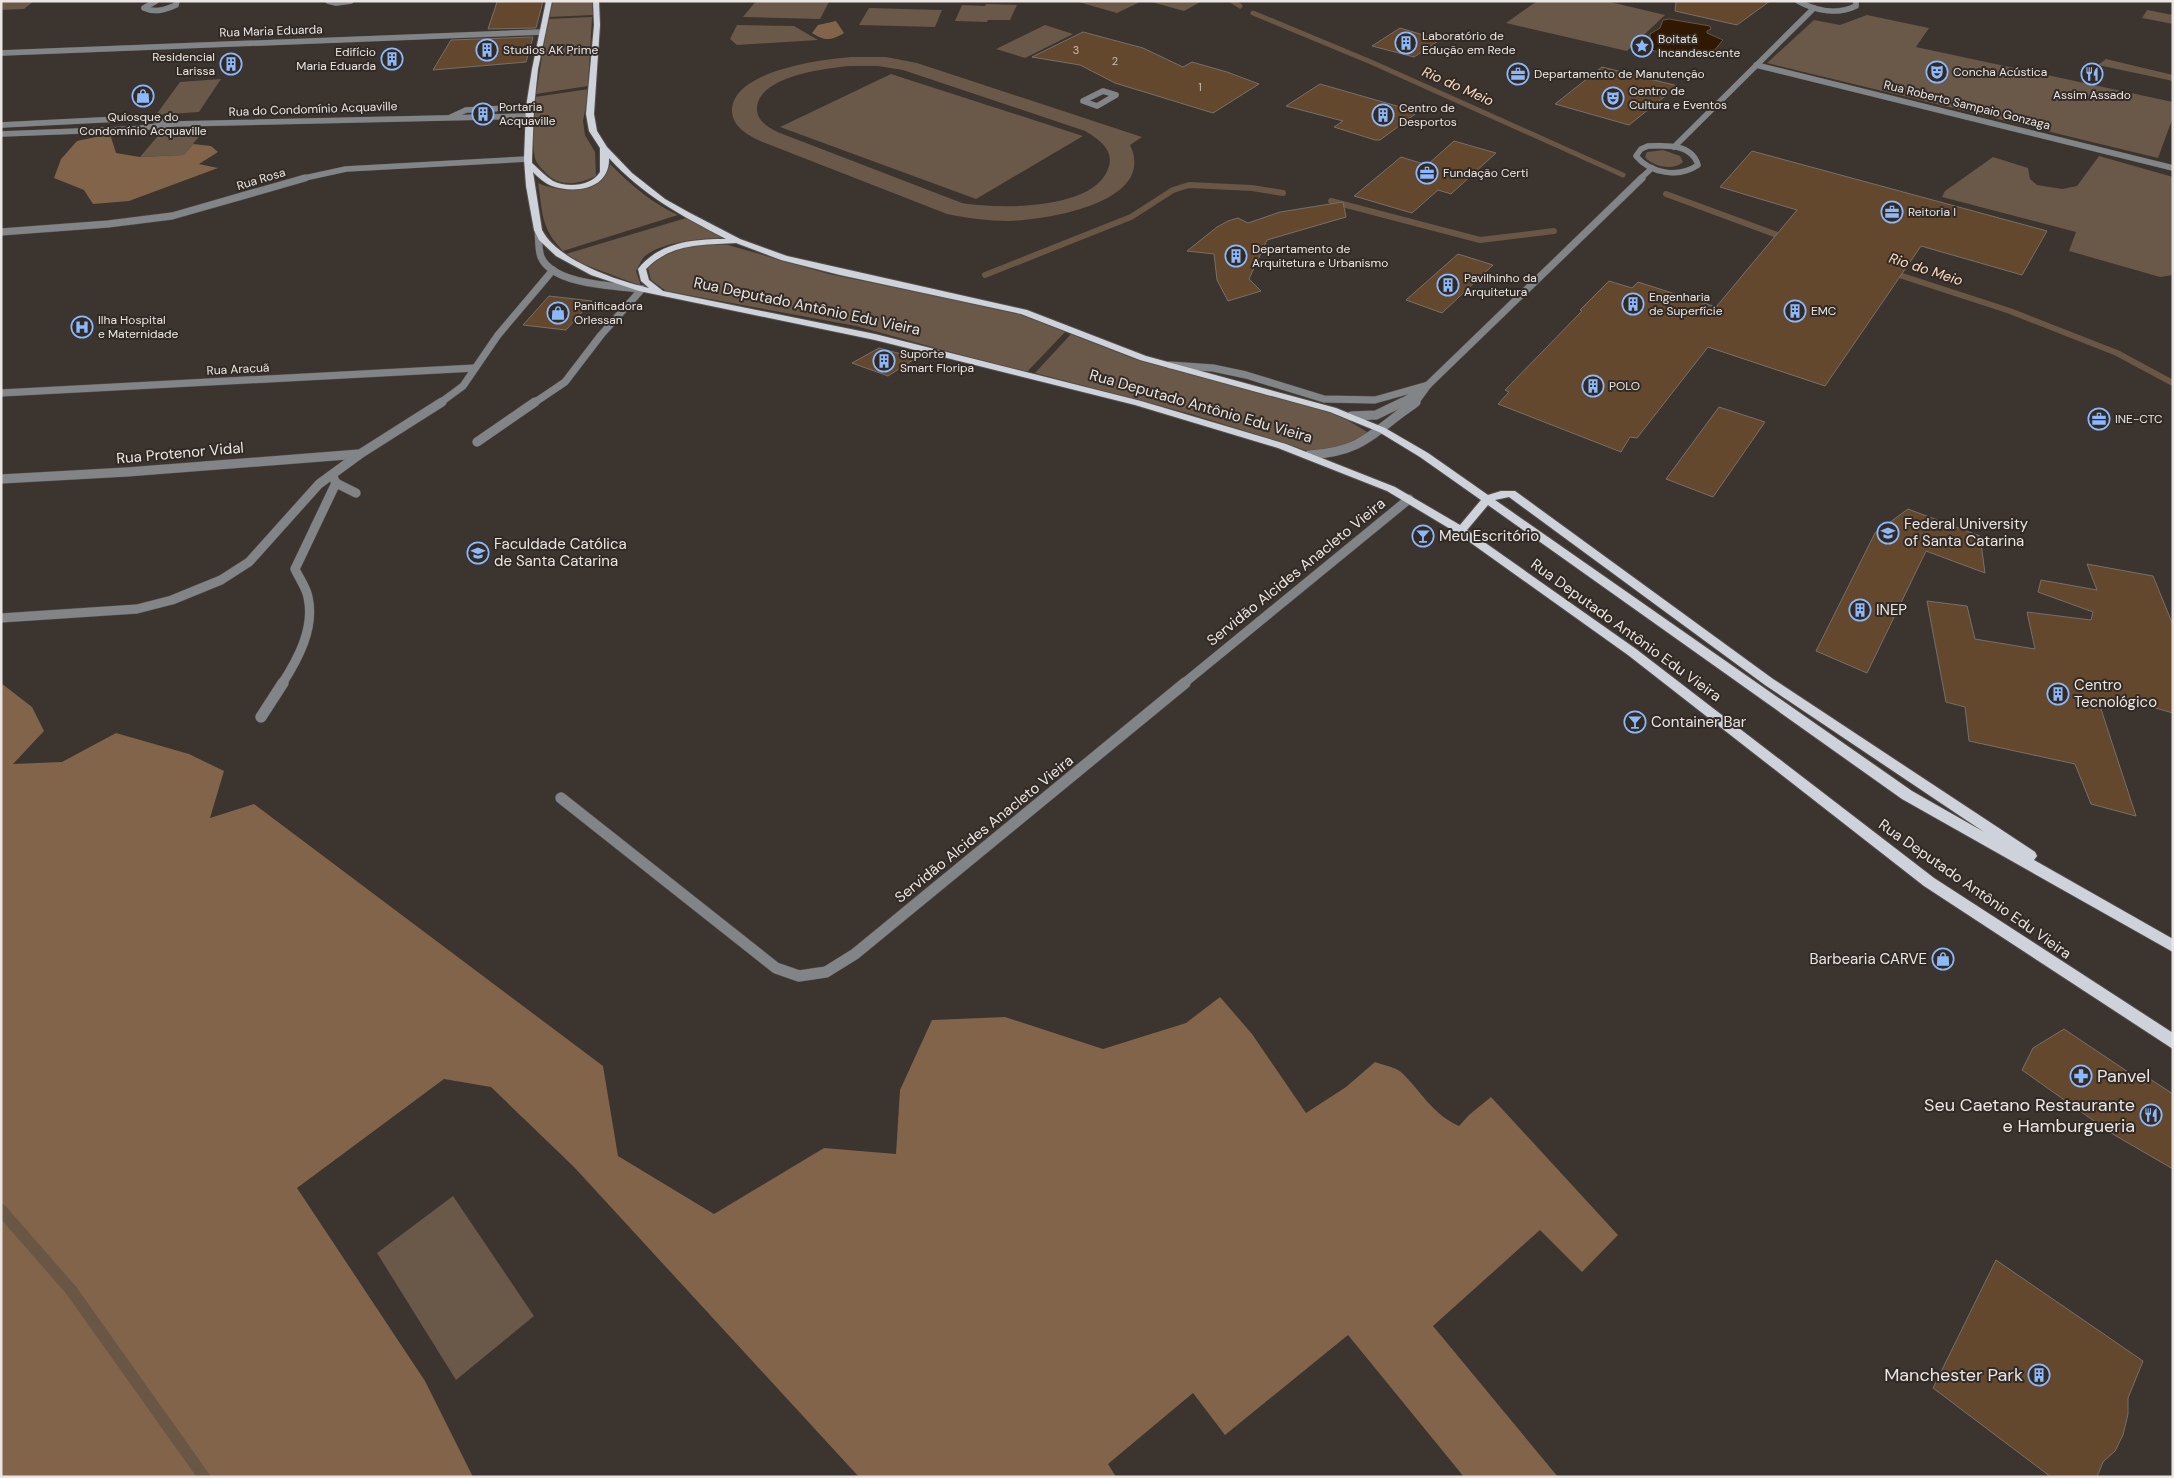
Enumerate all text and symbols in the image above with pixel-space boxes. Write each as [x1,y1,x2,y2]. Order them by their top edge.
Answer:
street label: Rua Maria Eduarda [219,21,323,41]
place label: Laboratório de Edução em Rede [1422,28,1516,58]
building icon: Laboratório de Edução em Rede [1394,31,1418,55]
place label: Boitatá Incandescente [1658,31,1740,61]
place icon: Boitatá Incandescente [1630,34,1654,58]
building icon: Studios AK Prime [475,38,499,62]
place label: Studios AK Prime [503,42,598,58]
house number: 3 [1073,43,1079,57]
place label: Edifício Maria Eduarda [296,44,376,74]
building icon: Edifício Maria Eduarda [380,47,404,71]
place label: Residencial Larissa [152,49,215,79]
building icon: Residencial Larissa [219,52,243,76]
house number: 2 [1112,54,1118,68]
theatre icon: Concha Acústica [1925,60,1949,84]
water label: Rio do Meio [1419,62,1497,110]
office icon: Departamento de Manutenção [1506,62,1530,86]
restaurant icon: Assim Assado [2080,62,2104,86]
place label: Concha Acústica [1953,64,2047,80]
place label: Departamento de Manutenção [1534,66,1705,82]
street label: Rua Roberto Sampaio Gonzaga [1882,77,2052,133]
house number: 1 [1198,80,1202,94]
place label: Centro de Cultura e Eventos [1629,83,1727,113]
shop icon: Quiosque do Condomínio Acquaville [131,84,155,108]
theatre icon: Centro de Cultura e Eventos [1601,86,1625,110]
place label: Assim Assado [2053,87,2131,103]
street label: Rua do Condomínio Acquaville [228,98,398,120]
place label: Portaria Acquaville [499,99,556,129]
place label: Centro de Desportos [1399,100,1457,130]
building icon: Portaria Acquaville [471,102,495,126]
building icon: Centro de Desportos [1371,103,1395,127]
place label: Quiosque do Condomínio Acquaville [79,109,207,139]
office icon: Fundação Certi [1415,161,1439,185]
street label: Rua Rosa [235,164,287,194]
place label: Fundação Certi [1443,165,1529,181]
office icon: Reitoria I [1880,200,1904,224]
place label: Reitoria I [1908,204,1956,220]
place label: Departamento de Arquitetura e Urbanismo [1252,241,1388,271]
building icon: Departamento de Arquitetura e Urbanismo [1224,244,1248,268]
water label: Rio do Meio [1887,249,1965,289]
place label: Pavilhinho da Arquitetura [1464,270,1537,300]
street label: Rua Deputado Antônio Edu Vieira [692,272,922,340]
building icon: Pavilhinho da Arquitetura [1436,273,1460,297]
place label: Engenharia de Superfície [1649,289,1723,319]
building icon: Engenharia de Superfície [1621,292,1645,316]
place label: Panificadora Orlessan [574,298,643,328]
building icon: EMC [1783,299,1807,323]
shop icon: Panificadora Orlessan [546,301,570,325]
place label: EMC [1811,303,1837,319]
place label: Ilha Hospital e Maternidade [98,312,179,342]
hospital icon: Ilha Hospital e Maternidade [70,315,94,339]
place label: Suporte Smart Floripa [900,346,974,376]
building icon: Suporte Smart Floripa [872,349,896,373]
street label: Rua Aracuã [206,359,270,379]
street label: Rua Deputado Antônio Edu Vieira [1087,365,1315,447]
building icon: POLO [1581,374,1605,398]
place label: POLO [1609,378,1640,394]
office icon: INE-CTC [2087,407,2111,431]
place label: INE-CTC [2115,411,2163,427]
street label: Rua Protenor Vidal [115,437,245,469]
street label: Servidão Alcides Anacleto Vieira [1202,494,1390,650]
place label: Federal University of Santa Catarina [1904,514,2029,551]
school or university icon: Federal University of Santa Catarina [1876,521,1900,545]
bar icon: Meu Escritório [1411,524,1435,548]
place label: Meu Escritório [1439,526,1539,546]
place label: Faculdade Católica de Santa Catarina [494,534,627,571]
school or university icon: Faculdade Católica de Santa Catarina [466,541,490,565]
street label: Rua Deputado Antônio Edu Vieira [1527,554,1725,706]
building icon: INEP [1848,598,1872,622]
place label: INEP [1876,600,1907,620]
place label: Centro Tecnológico [2074,675,2157,712]
building icon: Centro Tecnológico [2046,682,2070,706]
bar icon: Container Bar [1623,710,1647,734]
place label: Container Bar [1651,712,1747,732]
street label: Servidão Alcides Anacleto Vieira [890,751,1078,907]
street label: Rua Deputado Antônio Edu Vieira [1875,815,2075,963]
shop icon: Barbearia CARVE [1931,947,1955,971]
place label: Barbearia CARVE [1809,949,1927,969]
pharmacy icon: Panvel [2069,1064,2093,1088]
place label: Panvel [2097,1064,2150,1088]
place label: Seu Caetano Restaurante e Hamburgueria [1924,1093,2135,1138]
restaurant icon: Seu Caetano Restaurante e Hamburgueria [2139,1103,2163,1127]
place label: Manchester Park [1884,1363,2023,1387]
building icon: Manchester Park [2027,1363,2051,1387]

